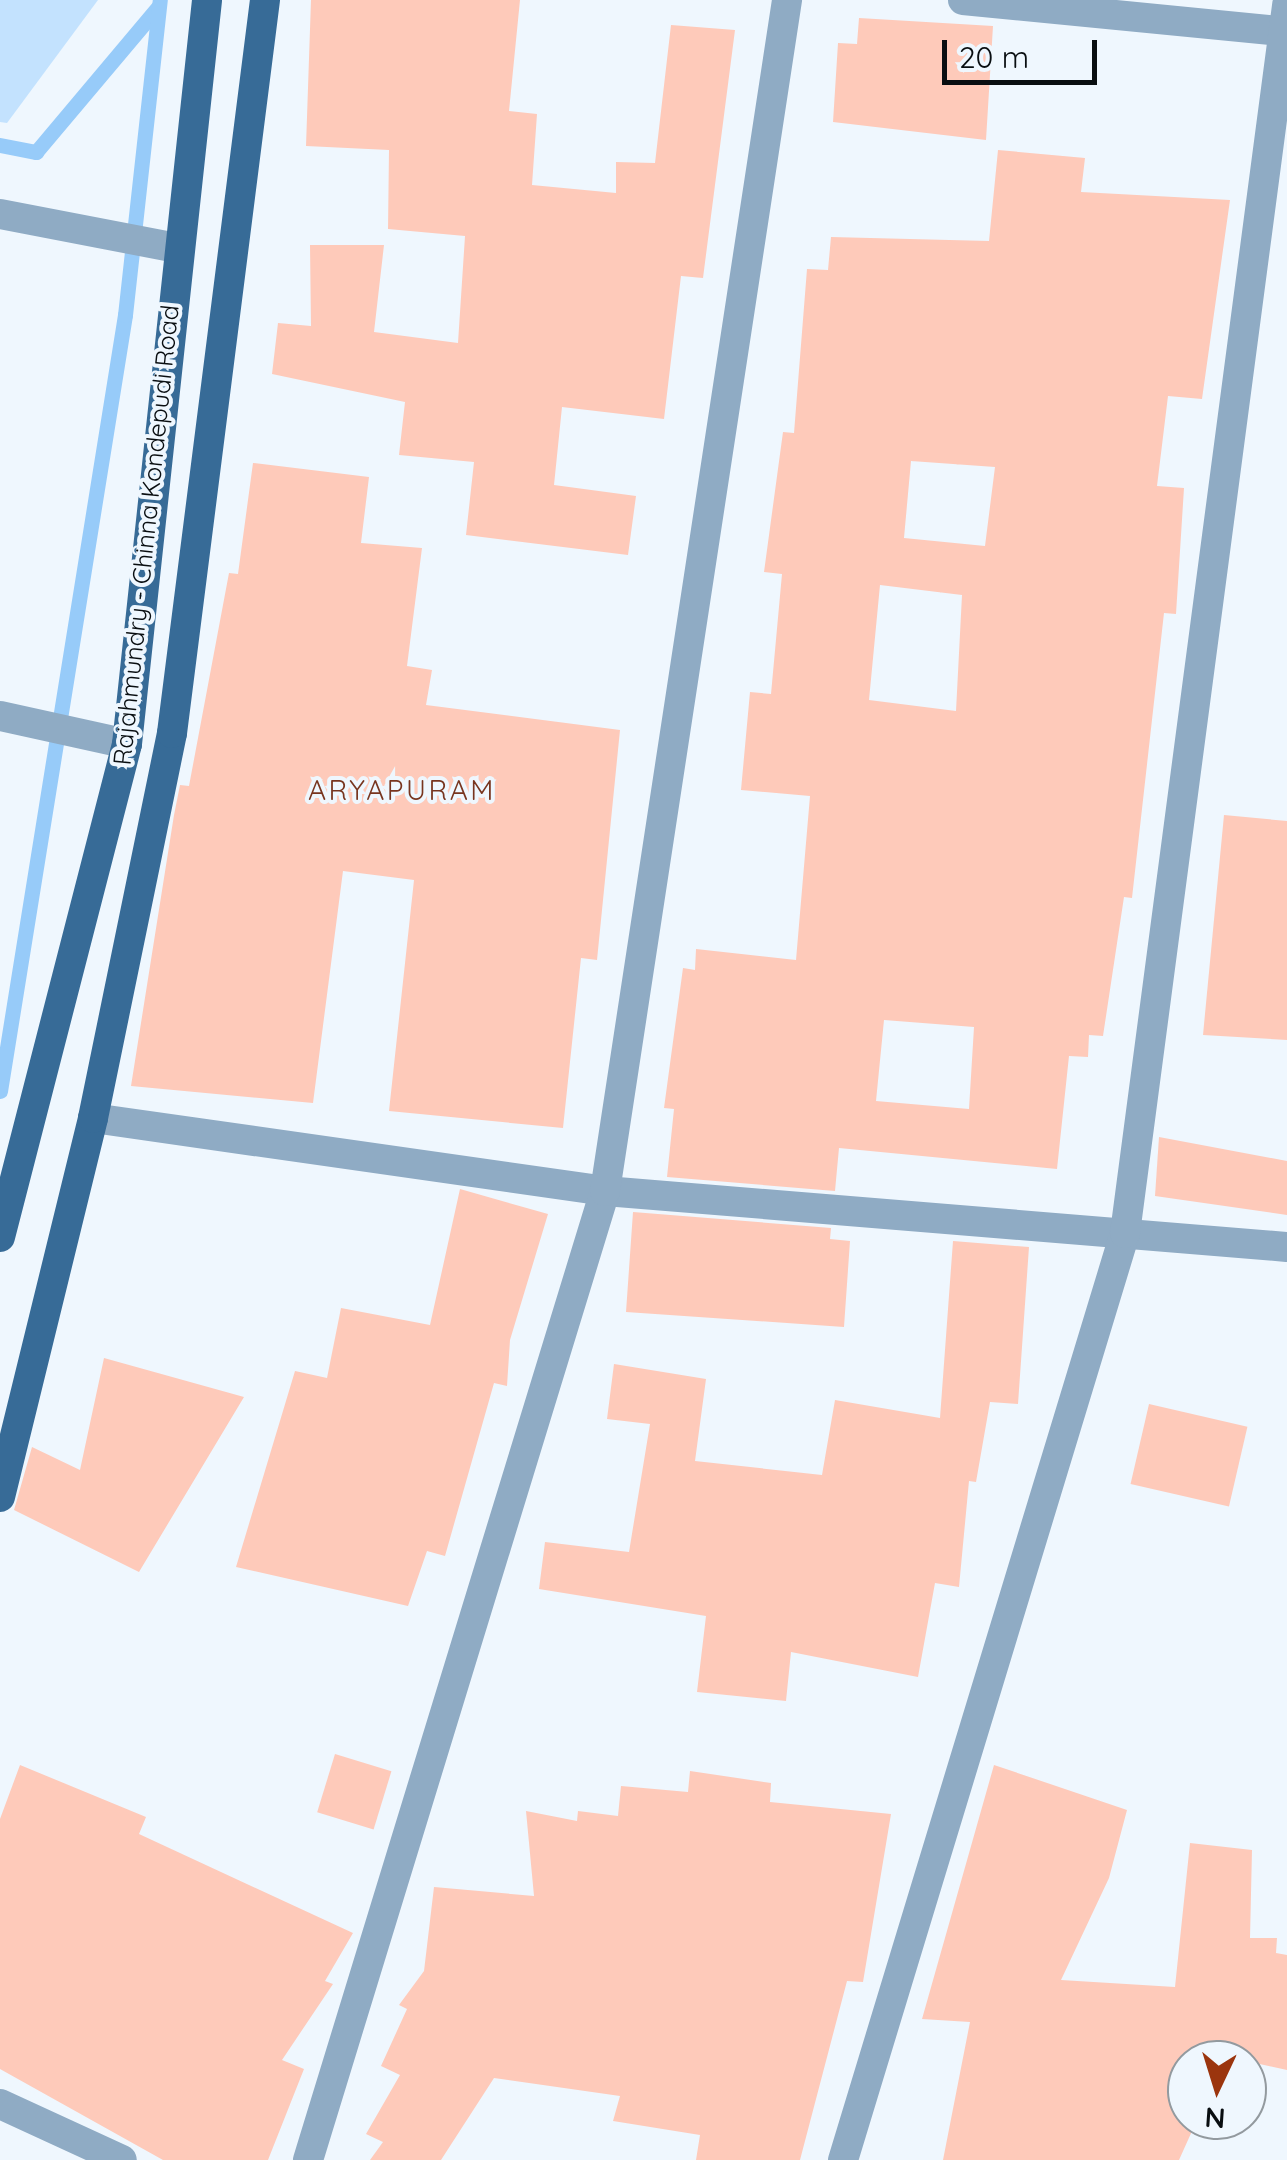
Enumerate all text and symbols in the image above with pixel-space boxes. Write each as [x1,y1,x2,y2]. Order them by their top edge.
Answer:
scale bar [947,20,1102,82]
text: 20 m [959,38,1029,76]
street label: Rajahmundry - Chinna Kondepudi Road [107,303,185,767]
district label: ARYAPURAM [308,773,496,807]
north arrow [1167,2040,1267,2140]
text: N [1204,2100,1227,2137]

